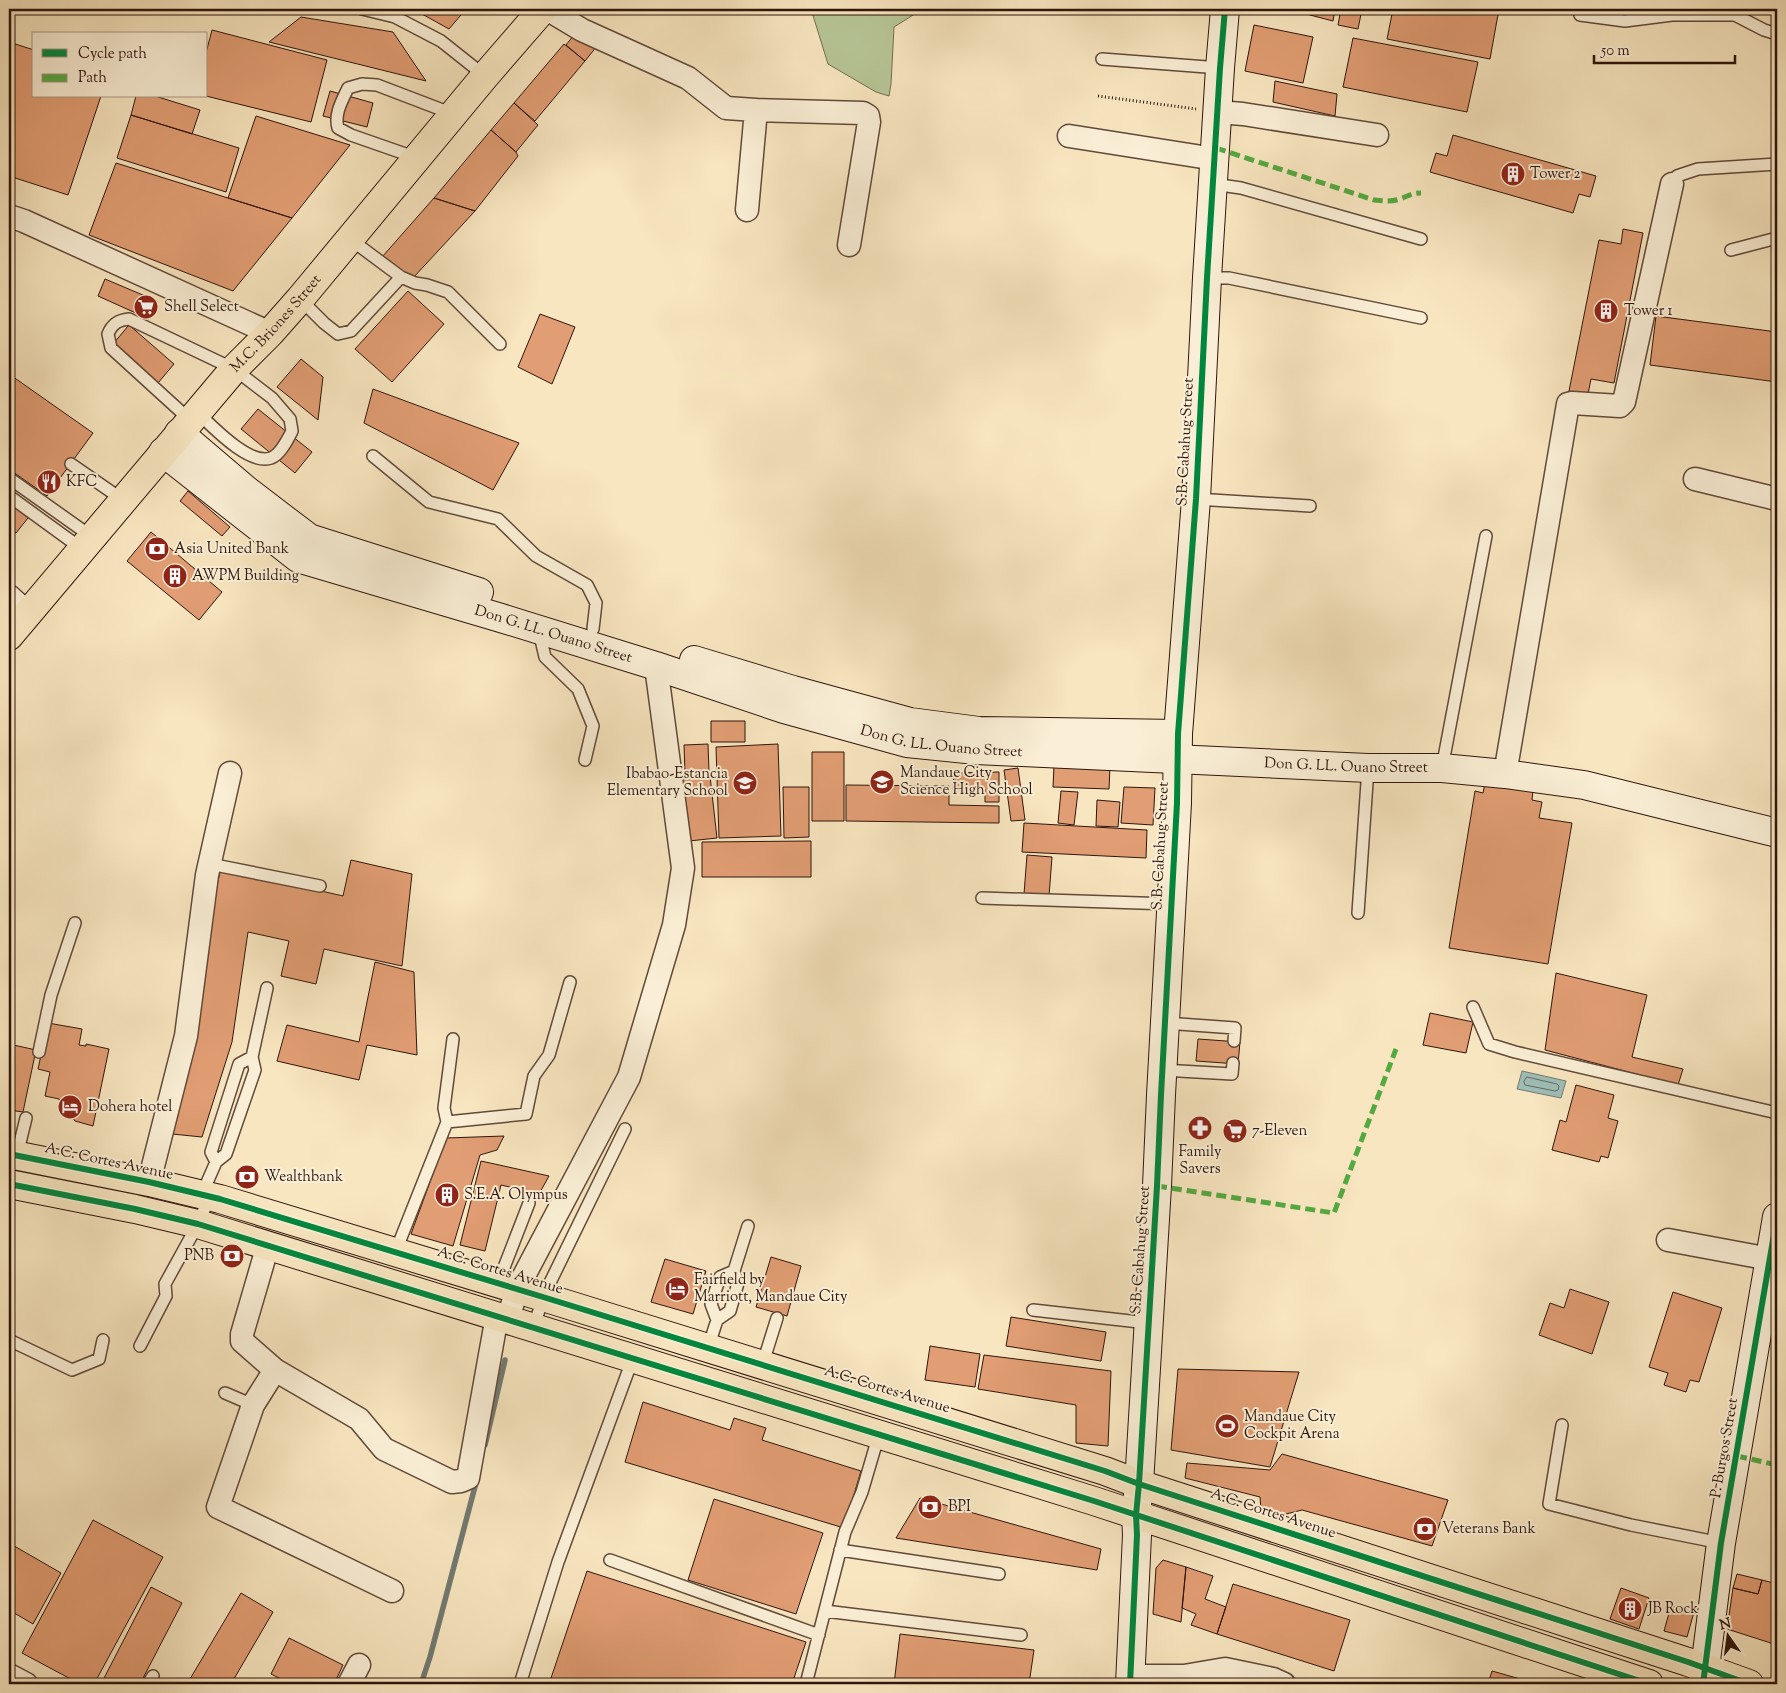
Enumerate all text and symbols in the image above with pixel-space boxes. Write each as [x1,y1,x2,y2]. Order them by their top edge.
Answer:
legend [32,32,208,98]
scale bar [1594,32,1735,64]
text: 50 m [1600,41,1630,62]
text: Cycle path [78,44,147,65]
text: Path [78,68,107,89]
building icon: Tower 2 [1500,161,1526,187]
place label: Tower 2 [1530,164,1581,185]
street label: M.C. Briones Street [225,270,327,378]
supermarket icon: Shell Select [133,294,159,320]
place label: Shell Select [164,297,239,318]
building icon: Tower 1 [1593,298,1619,324]
place label: Tower 1 [1624,301,1673,322]
street label: S.B. Cabahug Street [1172,377,1200,507]
restaurant icon: KFC [36,469,62,495]
place label: KFC [66,472,97,493]
bank icon: Asia United Bank [144,536,170,562]
place label: Asia United Bank [174,539,289,560]
building icon: AWPM Building [162,563,188,589]
place label: AWPM Building [192,566,299,587]
street label: Don G. LL. Ouano Street [472,600,635,668]
street label: Don G. LL. Ouano Street [858,720,1023,763]
street label: Don G. LL. Ouano Street [1264,753,1428,779]
place label: Mandaue City Science High School [900,763,1033,801]
place label: Ibabao-Estancia Elementary School [607,764,728,802]
school or university icon: Mandaue City Science High School [869,769,895,795]
school or university icon: Ibabao-Estancia Elementary School [732,770,758,796]
street label: S.B. Cabahug Street [1147,781,1175,911]
hotel icon: Dohera hotel [57,1094,83,1120]
place label: Dohera hotel [88,1097,172,1118]
pharmacy icon: Family Savers [1187,1115,1213,1141]
supermarket icon: 7-Eleven [1222,1118,1248,1144]
place label: 7-Eleven [1252,1121,1308,1142]
street label: A.C. Cortes Avenue [43,1138,175,1186]
place label: Family Savers [1178,1142,1222,1180]
bank icon: Wealthbank [234,1164,260,1190]
place label: Wealthbank [264,1167,343,1188]
building icon: S.E.A. Olympus [434,1182,460,1208]
place label: S.E.A. Olympus [464,1185,568,1206]
street label: S.B. Cabahug Street [1126,1185,1156,1315]
street label: A.C. Cortes Avenue [434,1242,566,1300]
bank icon: PNB [219,1243,245,1269]
place label: PNB [184,1246,215,1267]
place label: Fairfield by Marriott, Mandaue City [694,1270,848,1308]
hotel icon: Fairfield by Marriott, Mandaue City [664,1276,690,1302]
street label: A.C. Cortes Avenue [821,1361,953,1419]
street label: P. Burgos Street [1706,1396,1744,1500]
place label: Mandaue City Cockpit Arena [1244,1407,1340,1445]
sports icon: Mandaue City Cockpit Arena [1214,1413,1240,1439]
street label: A.C. Cortes Avenue [1208,1484,1338,1544]
bank icon: BPI [917,1494,943,1520]
place label: BPI [948,1497,971,1518]
bank icon: Veterans Bank [1412,1516,1438,1542]
place label: Veterans Bank [1442,1519,1536,1540]
building icon: JB Rock [1617,1596,1643,1622]
place label: JB Rock [1647,1599,1698,1620]
north arrow [1704,1610,1754,1660]
text: N [1717,1614,1733,1636]

